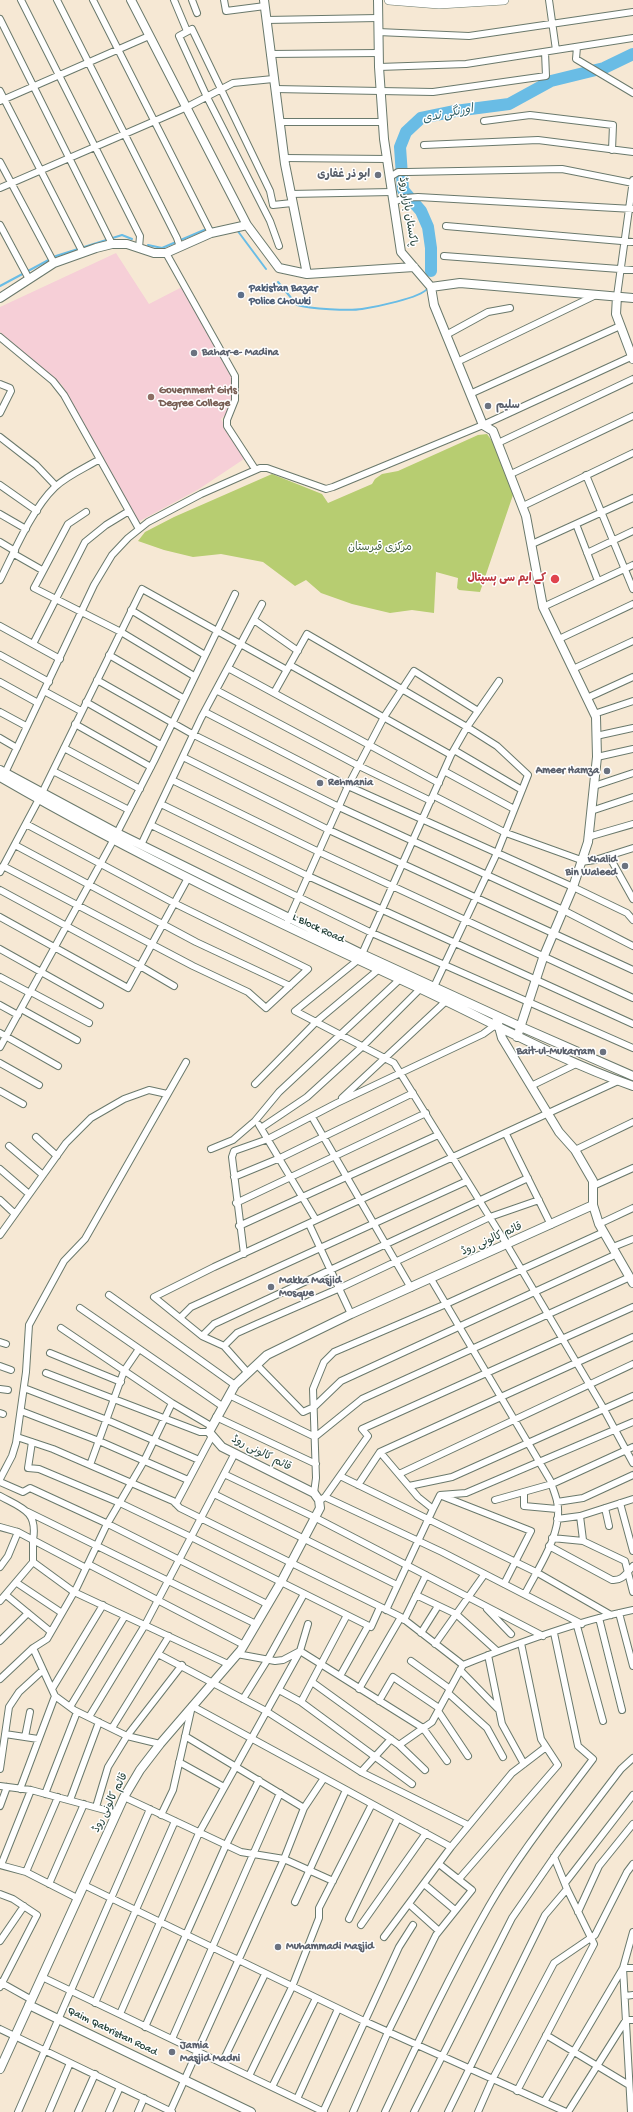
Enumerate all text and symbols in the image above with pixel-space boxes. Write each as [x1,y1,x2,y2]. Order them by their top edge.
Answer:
water label: اورنگی ندی [421,103,475,127]
place label: ابو ذر غفاری [317,168,370,182]
marker: ابو ذر غفاری [373,170,383,180]
street label: پاکستان بازار روڈ [395,176,419,248]
place label: Pakistan Bazar Police Chowki [249,282,318,308]
marker: Pakistan Bazar Police Chowki [236,290,246,300]
place label: Bahar-e- Madina [202,346,279,360]
marker: Bahar-e- Madina [189,348,199,358]
place label: Government Girls Degree College [159,384,237,410]
marker: Government Girls Degree College [146,392,156,402]
place label: سلیم [496,399,520,413]
marker: سلیم [483,401,493,411]
park label: مرکزی قبرستان [348,541,412,555]
place label: کے ایم سی ہسپتال [467,572,546,586]
marker: کے ایم سی ہسپتال [549,573,561,585]
place label: Ameer Hamza [536,764,599,778]
marker: Ameer Hamza [602,766,612,776]
place label: Rehmania [328,776,373,790]
marker: Rehmania [315,778,325,788]
place label: Khalid Bin Waleed [565,853,617,879]
marker: Khalid Bin Waleed [620,861,630,871]
street label: L Block Road [290,911,346,947]
place label: Bait-ul-Mukarram [516,1045,595,1059]
marker: Bait-ul-Mukarram [598,1047,608,1057]
street label: قائم کالونی روڈ [459,1221,525,1259]
place label: Makka Masjid Mosque [279,1274,341,1300]
marker: Makka Masjid Mosque [266,1282,276,1292]
street label: قائم کالونی روڈ [229,1433,293,1475]
street label: قائم کالونی روڈ [90,1771,132,1835]
place label: Muhammadi Masjid [286,1940,374,1954]
marker: Muhammadi Masjid [273,1942,283,1952]
street label: Qaim Qabristan Road [65,2005,159,2059]
place label: Jamia Masjid Madni [180,2039,240,2065]
marker: Jamia Masjid Madni [167,2047,177,2057]

